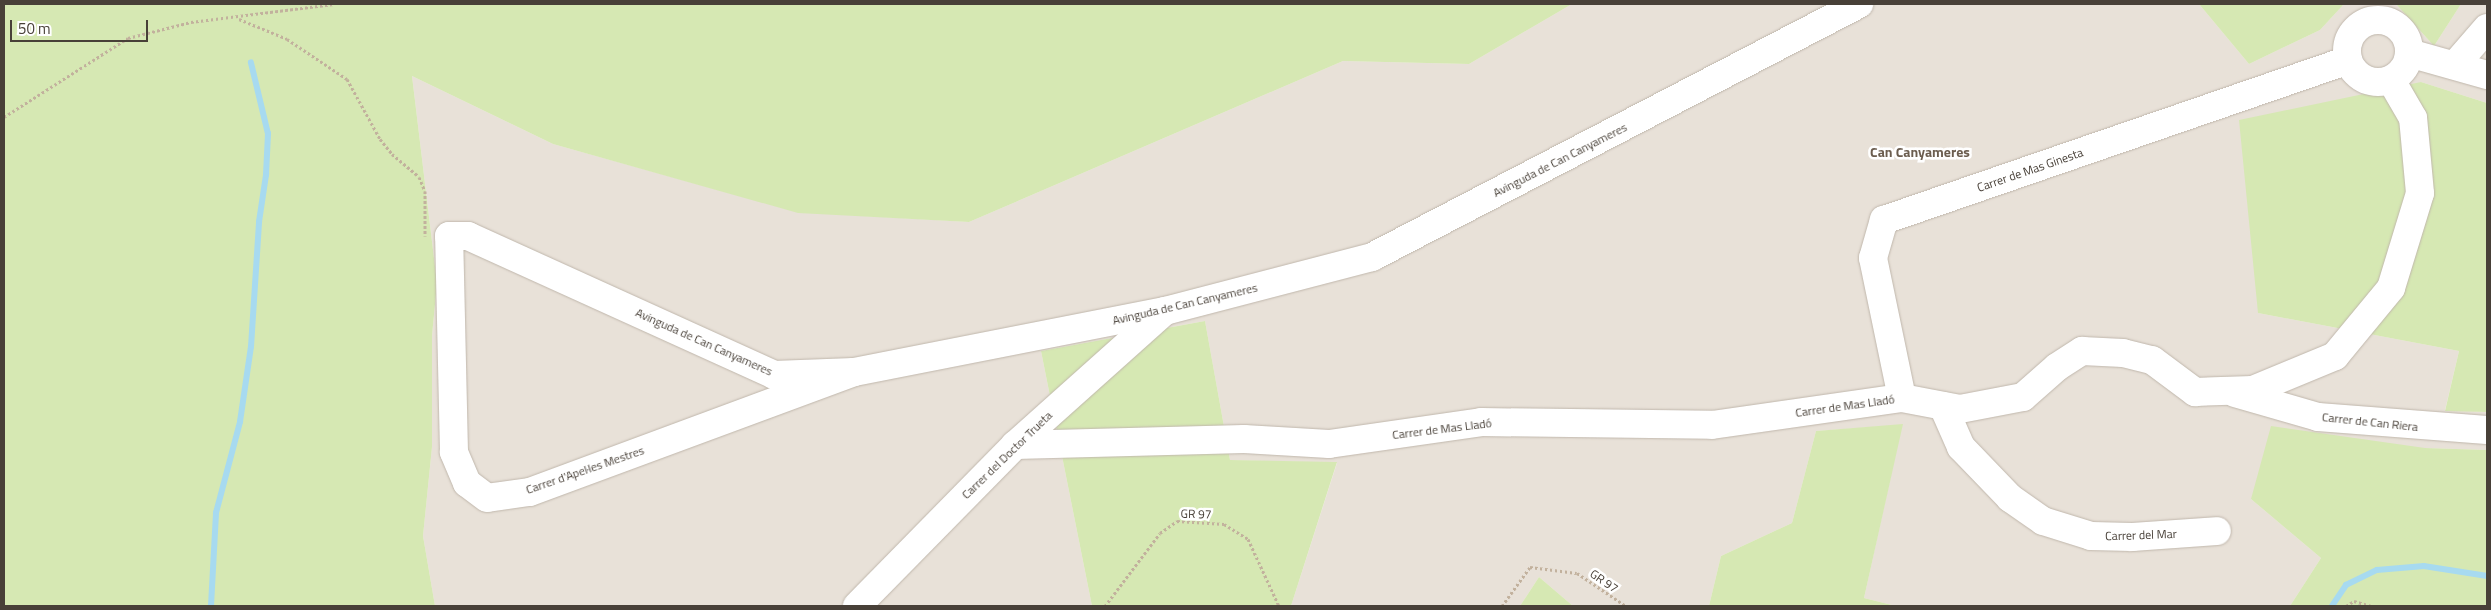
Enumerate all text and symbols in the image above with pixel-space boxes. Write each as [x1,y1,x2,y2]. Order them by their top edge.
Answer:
scale bar [12,10,150,42]
text: 50 m [18,17,51,40]
street label: Avinguda de Can Canyameres [1491,120,1629,200]
district label: Can Canyameres [1870,144,1970,160]
street label: Carrer de Mas Ginesta [1975,145,2085,195]
street label: Avinguda de Can Canyameres [1111,280,1259,328]
street label: Avinguda de Can Canyameres [633,305,775,379]
street label: Carrer de Mas Lladó [1794,392,1896,420]
street label: Carrer del Doctor Trueta [959,408,1055,502]
street label: Carrer de Can Riera [2321,410,2419,434]
street label: Carrer de Mas Lladó [1391,416,1493,442]
street label: Carrer d'Apel·les Mestres [524,443,646,497]
street label: GR 97 [1180,507,1212,521]
street label: Carrer del Mar [2105,527,2177,543]
street label: GR 97 [1587,566,1621,596]

